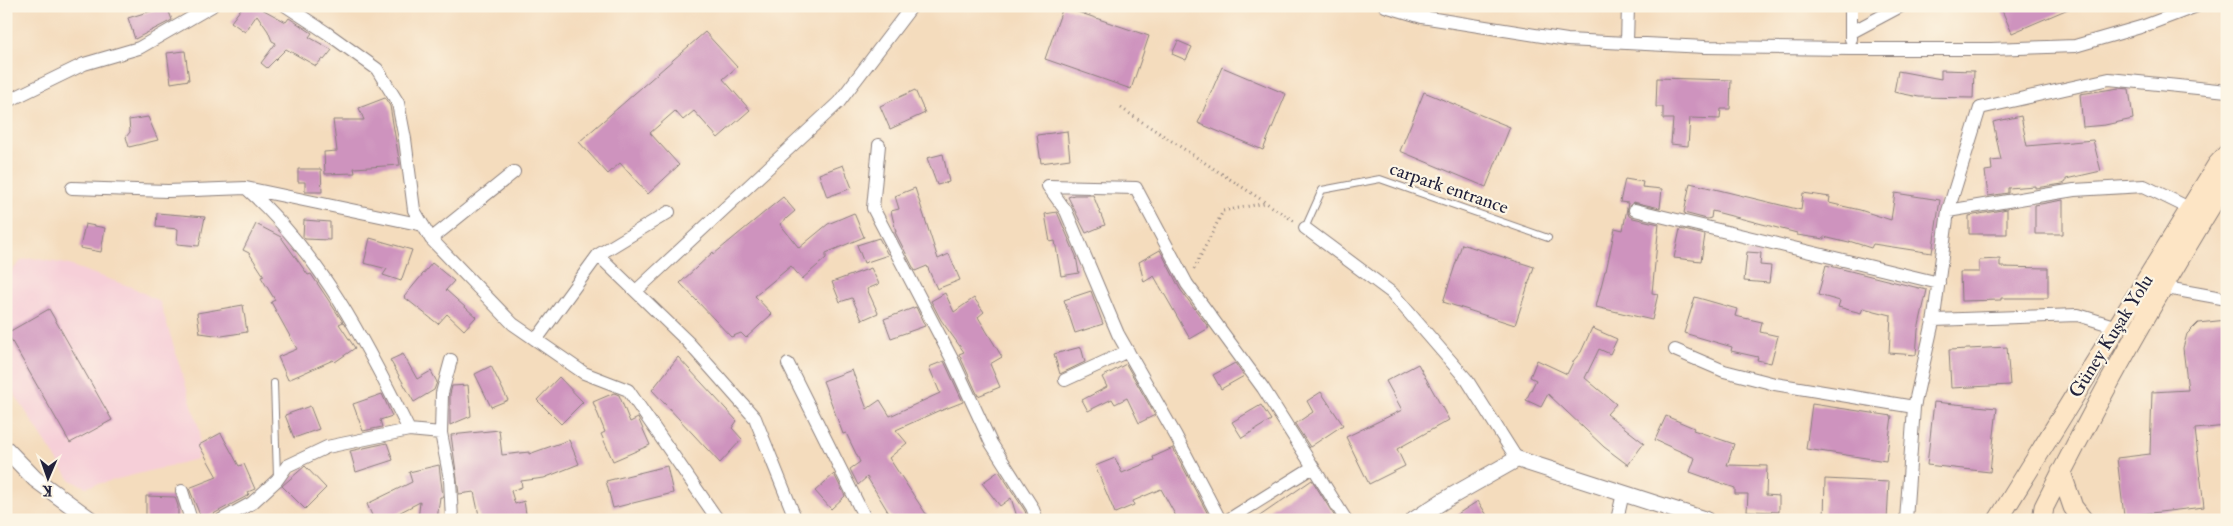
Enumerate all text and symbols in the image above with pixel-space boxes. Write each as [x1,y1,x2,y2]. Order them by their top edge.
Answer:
street label: carpark entrance [1386,156,1512,221]
street label: Güney Kuşak Yolu [2063,270,2159,402]
north arrow [22,454,72,504]
text: K [41,482,53,499]

